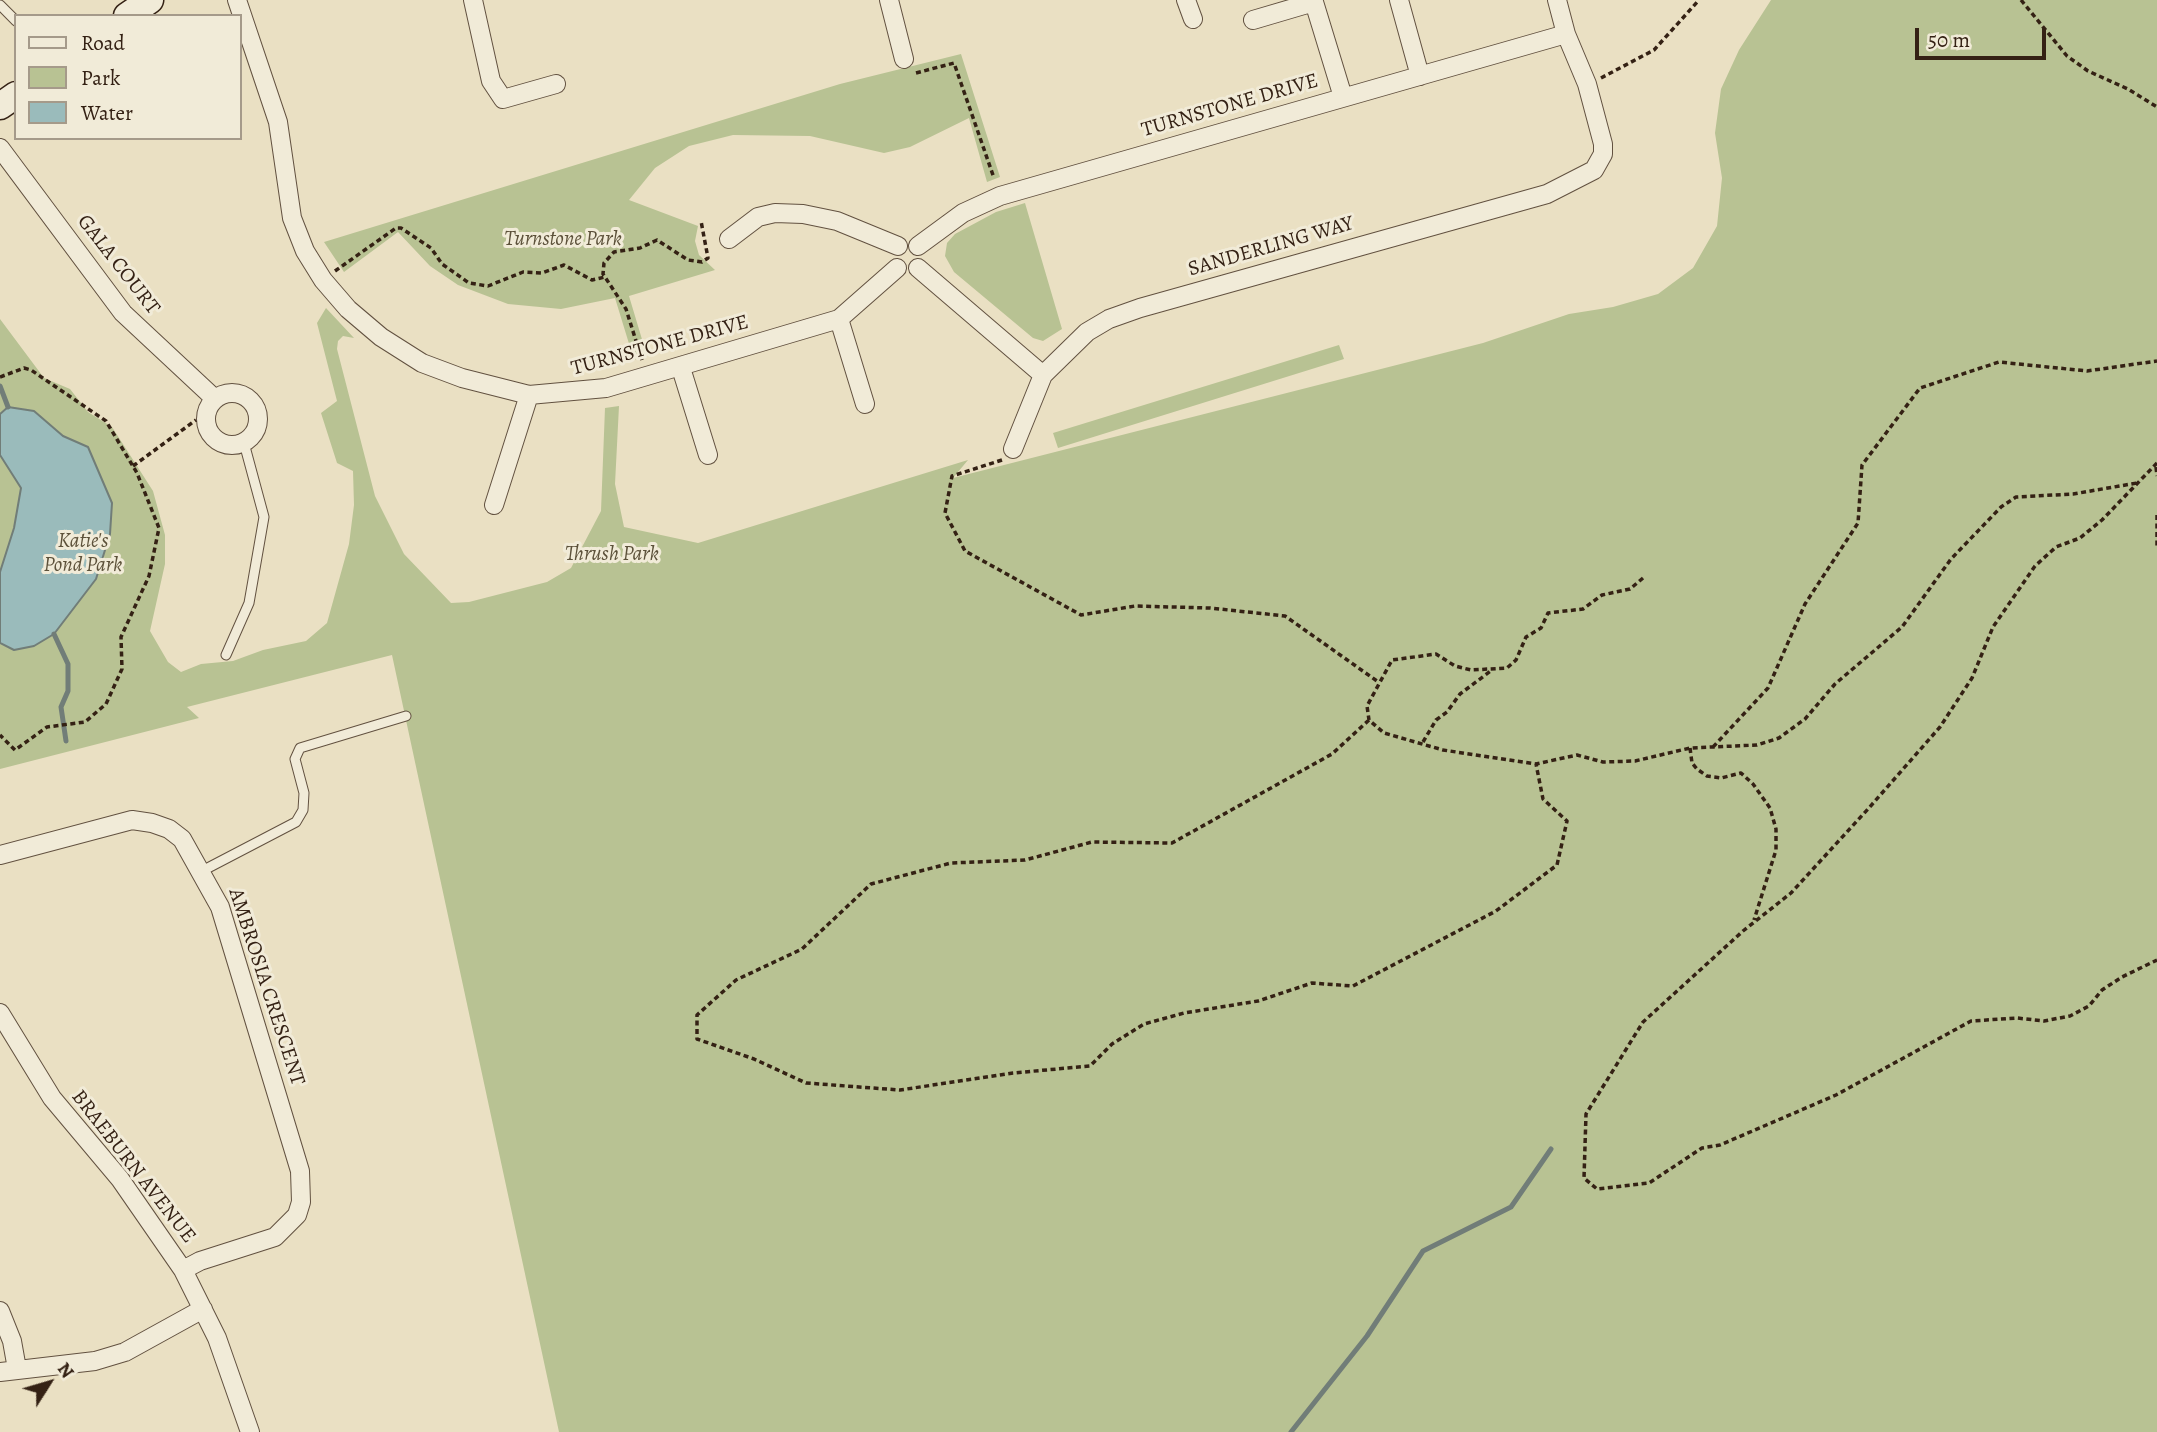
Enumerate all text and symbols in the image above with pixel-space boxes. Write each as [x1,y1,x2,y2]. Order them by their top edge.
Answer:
legend [14,14,242,140]
scale bar [1919,14,2050,58]
text: 50 m [1928,26,1970,54]
text: Road [81,29,125,57]
text: Park [81,64,120,92]
street label: TURNSTONE DRIVE [1139,69,1321,143]
text: Water [81,99,133,127]
street label: GALA COURT [71,210,165,320]
street label: SANDERLING WAY [1185,211,1357,283]
park label: Turnstone Park [504,227,622,253]
street label: TURNSTONE DRIVE [569,310,751,382]
park label: Katie's Pond Park [44,529,122,579]
park label: Thrush Park [565,542,659,568]
street label: AMBROSIA CRESCENT [222,885,310,1089]
street label: BRAEBURN AVENUE [65,1085,201,1249]
north arrow [14,1348,84,1418]
text: N [51,1357,80,1384]

